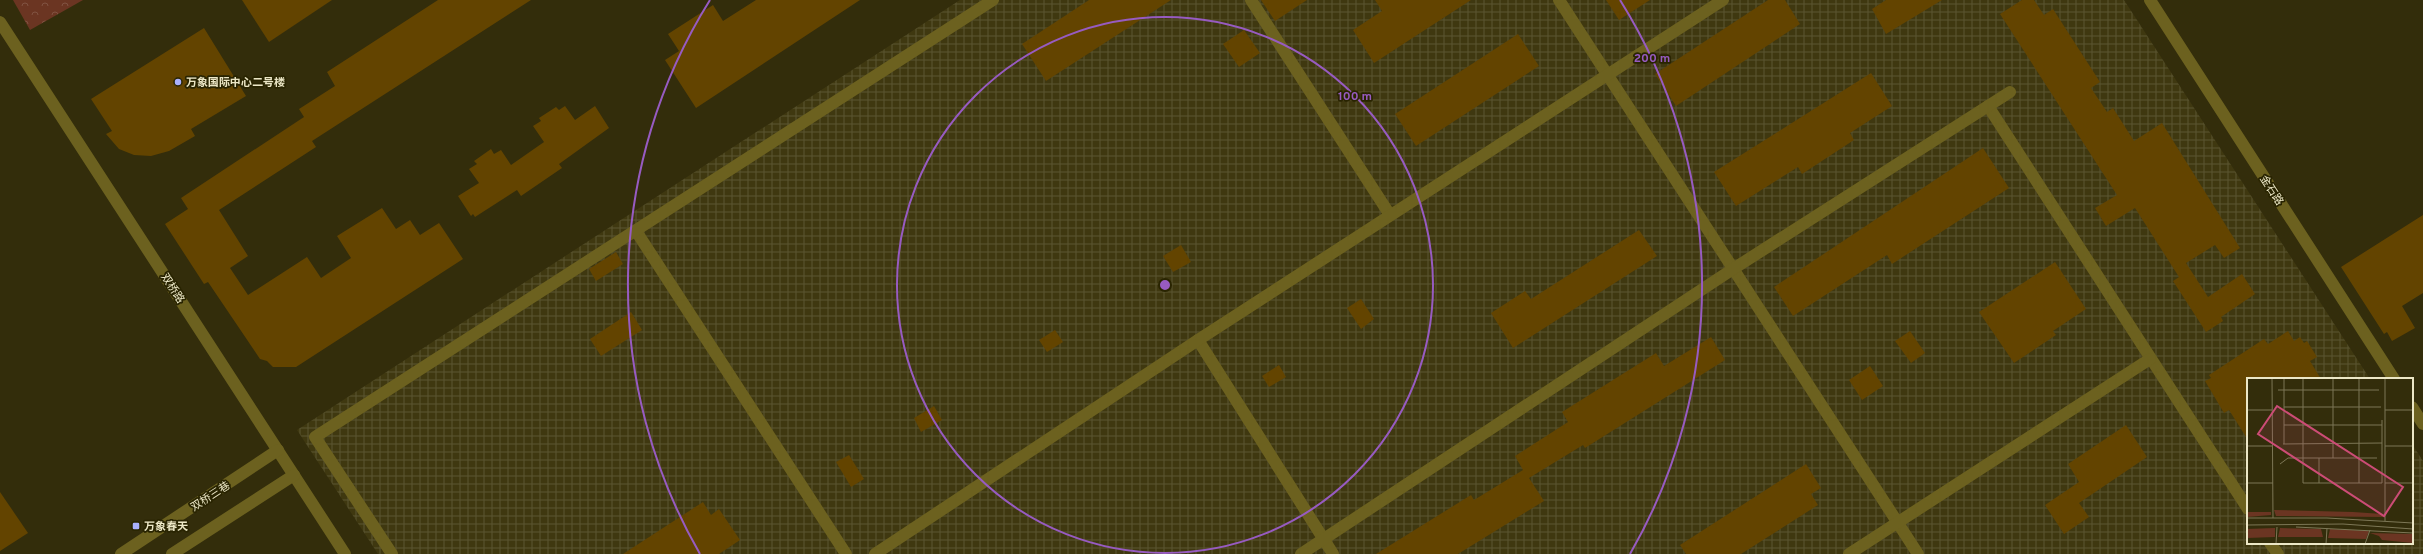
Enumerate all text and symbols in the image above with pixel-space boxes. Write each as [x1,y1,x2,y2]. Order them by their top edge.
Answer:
text: 200 m [1634,51,1670,67]
place label: 万象国际中心二号楼 [186,76,285,90]
marker: 万象国际中心二号楼 [173,77,183,87]
text: 100 m [1338,89,1372,105]
street label: 金石路 [2256,173,2286,208]
street label: 双桥路 [157,271,187,306]
centre of rings [1158,278,1172,292]
inset map [2247,378,2413,544]
street label: 双桥三巷 [188,479,233,515]
place label: 万象春天 [144,520,188,534]
marker: 万象春天 [131,521,141,531]

